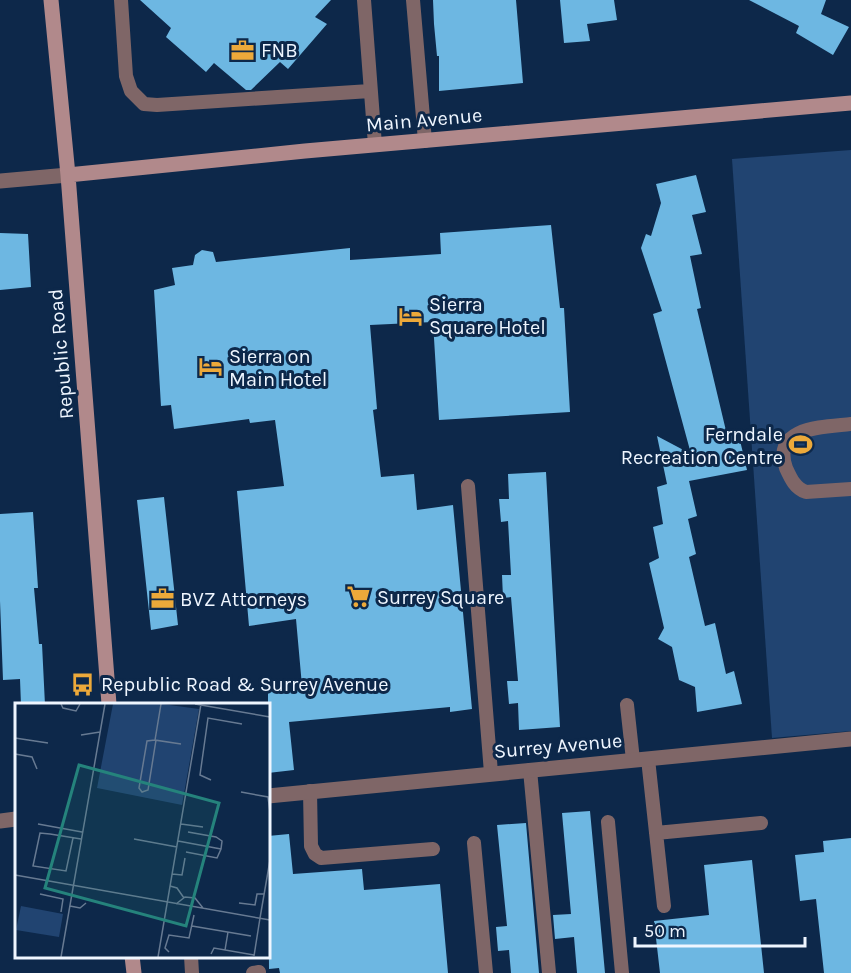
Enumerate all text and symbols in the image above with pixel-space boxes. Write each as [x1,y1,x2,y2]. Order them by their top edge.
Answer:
office icon: FNB [230,37,256,63]
place label: FNB [261,39,298,62]
street label: Main Avenue [365,103,483,137]
street label: Republic Road [44,288,78,420]
place label: Sierra Square Hotel [429,293,546,339]
hotel icon: Sierra Square Hotel [398,303,424,329]
place label: Sierra on Main Hotel [229,345,327,391]
hotel icon: Sierra on Main Hotel [198,354,224,380]
place label: Ferndale Recreation Centre [621,423,783,469]
sports icon: Ferndale Recreation Centre [788,432,814,458]
supermarket icon: Surrey Square [346,584,372,610]
office icon: BVZ Attorneys [149,586,175,612]
place label: Surrey Square [377,586,504,609]
place label: BVZ Attorneys [180,588,307,611]
bus stop icon: Republic Road & Surrey Avenue [70,671,96,697]
place label: Republic Road & Surrey Avenue [101,673,388,696]
inset map [15,703,270,958]
street label: Surrey Avenue [493,729,623,763]
scale bar [635,910,804,948]
text: 50 m [644,920,686,942]

